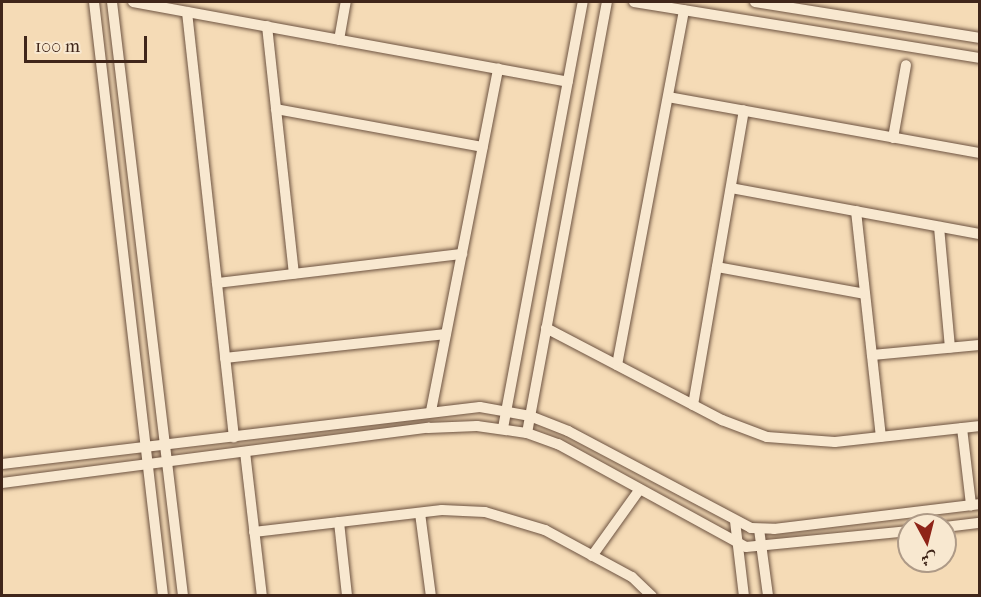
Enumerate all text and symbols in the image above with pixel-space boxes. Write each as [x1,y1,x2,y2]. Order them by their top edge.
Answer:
scale bar [27,24,150,62]
text: 100 m [35,36,80,57]
north arrow [897,513,957,573]
text: ش [920,549,938,570]

